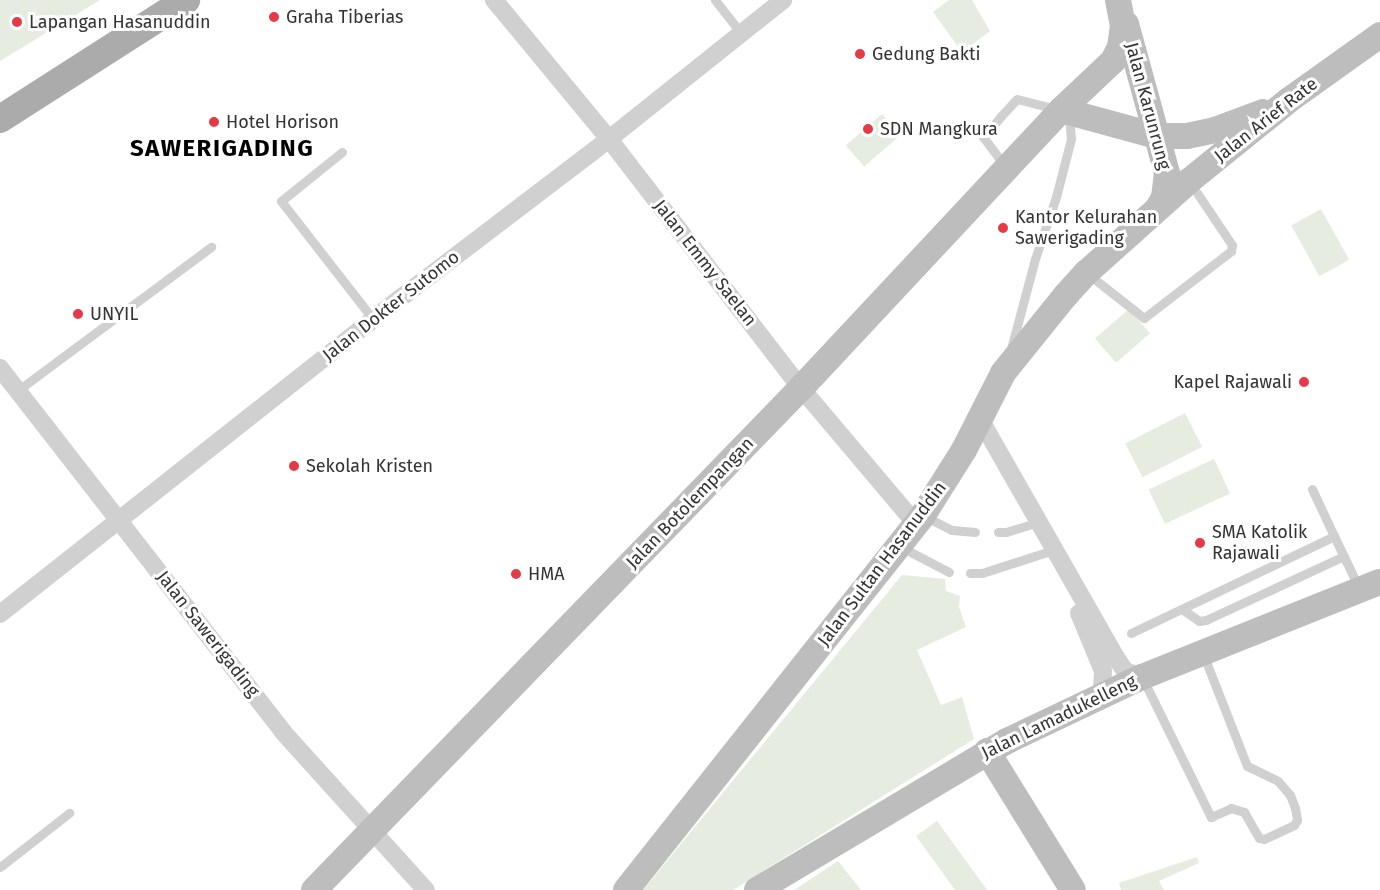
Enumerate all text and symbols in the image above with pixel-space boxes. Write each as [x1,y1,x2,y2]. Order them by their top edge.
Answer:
place label: Graha Tiberias [286,6,404,28]
marker: Graha Tiberias [267,10,281,24]
place label: Lapangan Hasanuddin [29,11,211,33]
marker: Lapangan Hasanuddin [10,15,24,29]
street label: Jalan Karunrung [1121,40,1175,172]
place label: Gedung Bakti [872,43,981,65]
marker: Gedung Bakti [853,47,867,61]
street label: Jalan Arief Rate [1210,73,1322,167]
place label: Hotel Horison [226,111,339,133]
marker: Hotel Horison [207,115,221,129]
place label: SDN Mangkura [880,118,998,140]
marker: SDN Mangkura [861,122,875,136]
district label: SAWERIGADING [130,135,314,163]
street label: Jalan Emmy Saelan [649,196,761,330]
place label: Kantor Kelurahan Sawerigading [1015,207,1157,250]
marker: Kantor Kelurahan Sawerigading [996,221,1010,235]
street label: Jalan Dokter Sutomo [318,246,464,366]
place label: UNYIL [90,303,138,325]
marker: UNYIL [71,307,85,321]
place label: Kapel Rajawali [1173,371,1292,393]
marker: Kapel Rajawali [1297,375,1311,389]
street label: Jalan Botolempangan [622,433,758,573]
place label: Sekolah Kristen [306,455,433,477]
marker: Sekolah Kristen [287,459,301,473]
street label: Jalan Sultan Hasanuddin [813,477,951,651]
place label: SMA Katolik Rajawali [1212,522,1307,564]
marker: SMA Katolik Rajawali [1193,536,1207,550]
place label: HMA [528,563,565,585]
street label: Jalan Sawerigading [152,567,264,701]
marker: HMA [509,567,523,581]
street label: Jalan Lamadukelleng [978,670,1140,764]

